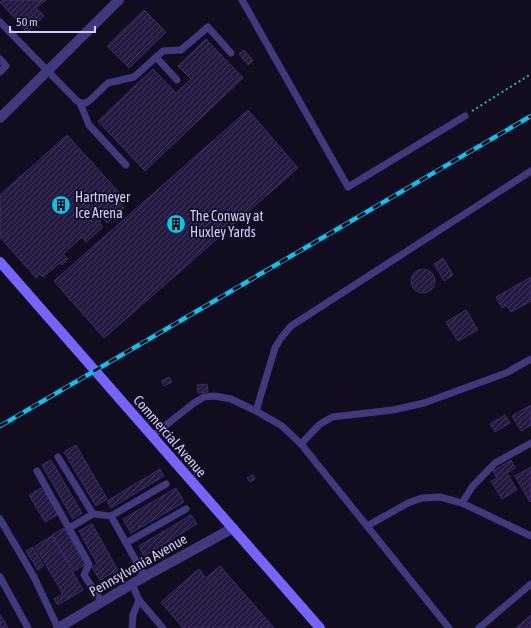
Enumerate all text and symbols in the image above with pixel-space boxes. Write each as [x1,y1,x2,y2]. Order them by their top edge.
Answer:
scale bar [10,8,95,34]
text: 50 m [16,15,38,29]
place label: Hartmeyer Ice Arena [75,189,131,221]
building icon: Hartmeyer Ice Arena [50,194,72,216]
place label: The Conway at Huxley Yards [190,208,264,240]
building icon: The Conway at Huxley Yards [165,213,187,235]
street label: Commercial Avenue [130,392,210,480]
street label: Pennsylvania Avenue [86,531,190,599]

